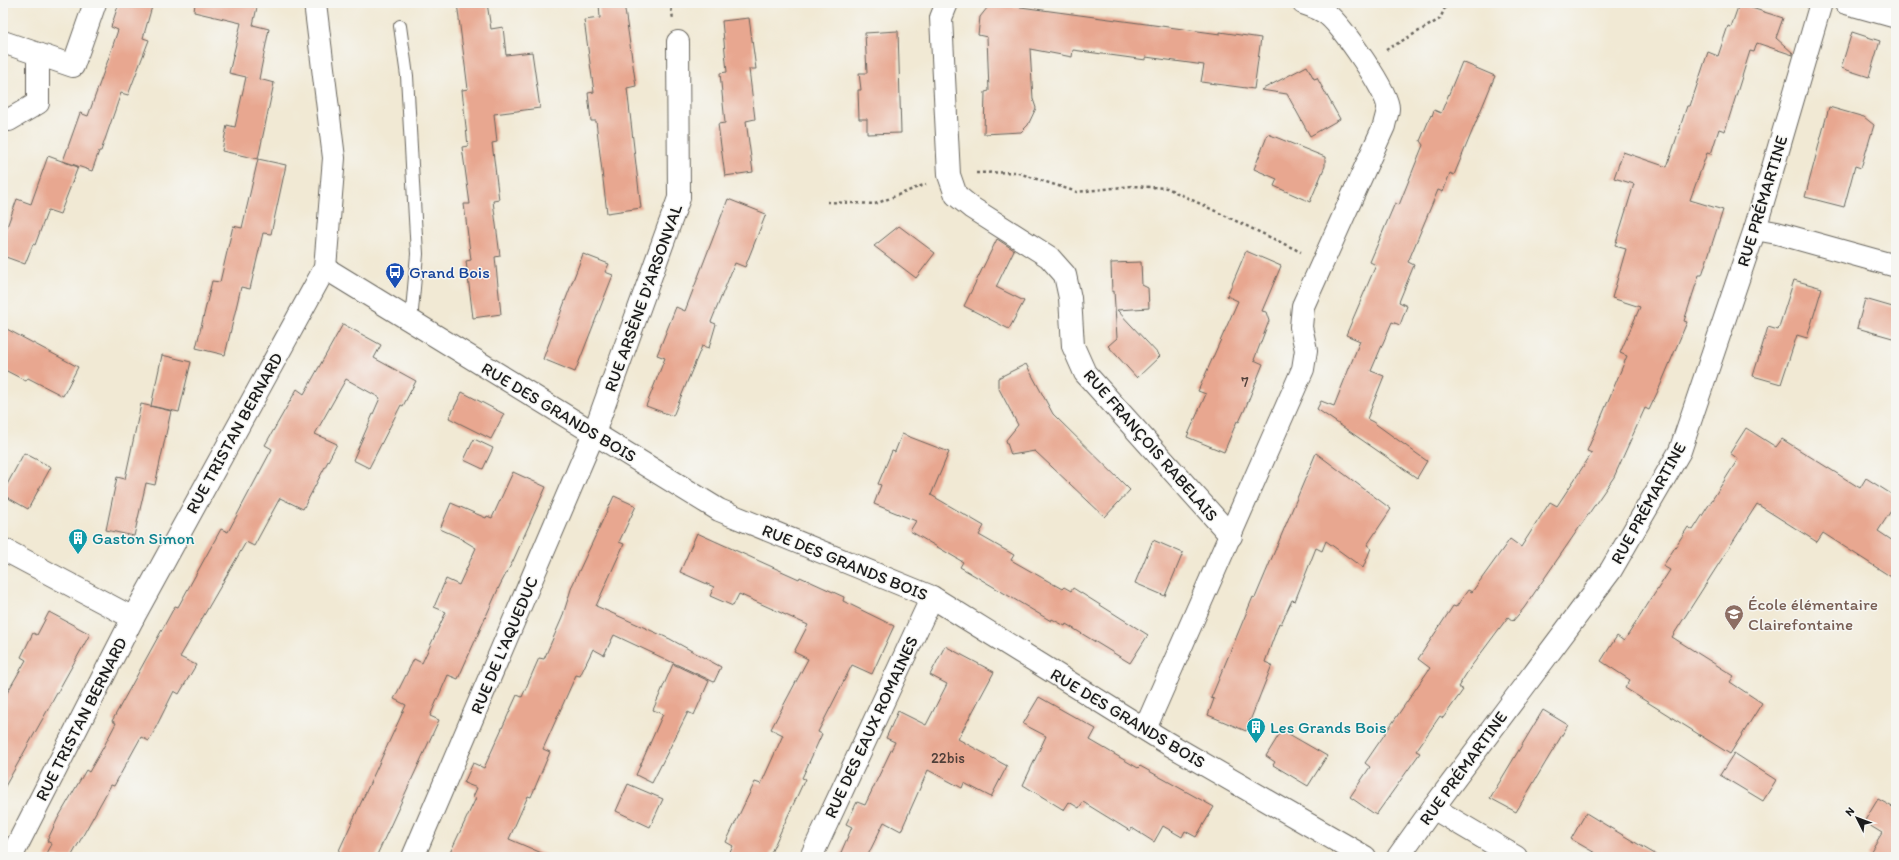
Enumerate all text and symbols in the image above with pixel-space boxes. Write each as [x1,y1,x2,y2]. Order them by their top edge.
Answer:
street label: RUE PRÉMARTINE [1733,133,1791,269]
street label: RUE ARSÈNE D'ARSONVAL [600,201,686,394]
bus stop icon: Grand Bois [384,261,406,289]
place label: Grand Bois [409,262,490,282]
street label: RUE TRISTAN BERNARD [181,349,287,517]
street label: RUE DES GRANDS BOIS [478,358,640,466]
street label: RUE FRANÇOIS RABELAIS [1080,365,1222,525]
house number: 7 [1241,373,1249,391]
street label: RUE PRÉMARTINE [1606,439,1690,567]
street label: RUE DES GRANDS BOIS [759,520,931,604]
building icon: Gaston Simon [67,527,89,555]
place label: Gaston Simon [92,528,194,548]
street label: RUE DE L'AQUEDUC [466,573,542,717]
place label: École élémentaire Clairefontaine [1748,594,1878,634]
school or university icon: École élémentaire Clairefontaine [1723,603,1745,631]
street label: RUE DES EAUX ROMAINES [820,633,922,821]
street label: RUE TRISTAN BERNARD [31,634,131,804]
street label: RUE DES GRANDS BOIS [1047,664,1209,772]
street label: RUE PRÉMARTINE [1415,707,1511,829]
building icon: Les Grands Bois [1245,716,1267,744]
place label: Les Grands Bois [1270,717,1387,737]
house number: 22bis [931,749,965,767]
north arrow [1837,798,1877,838]
text: N [1843,805,1857,819]

